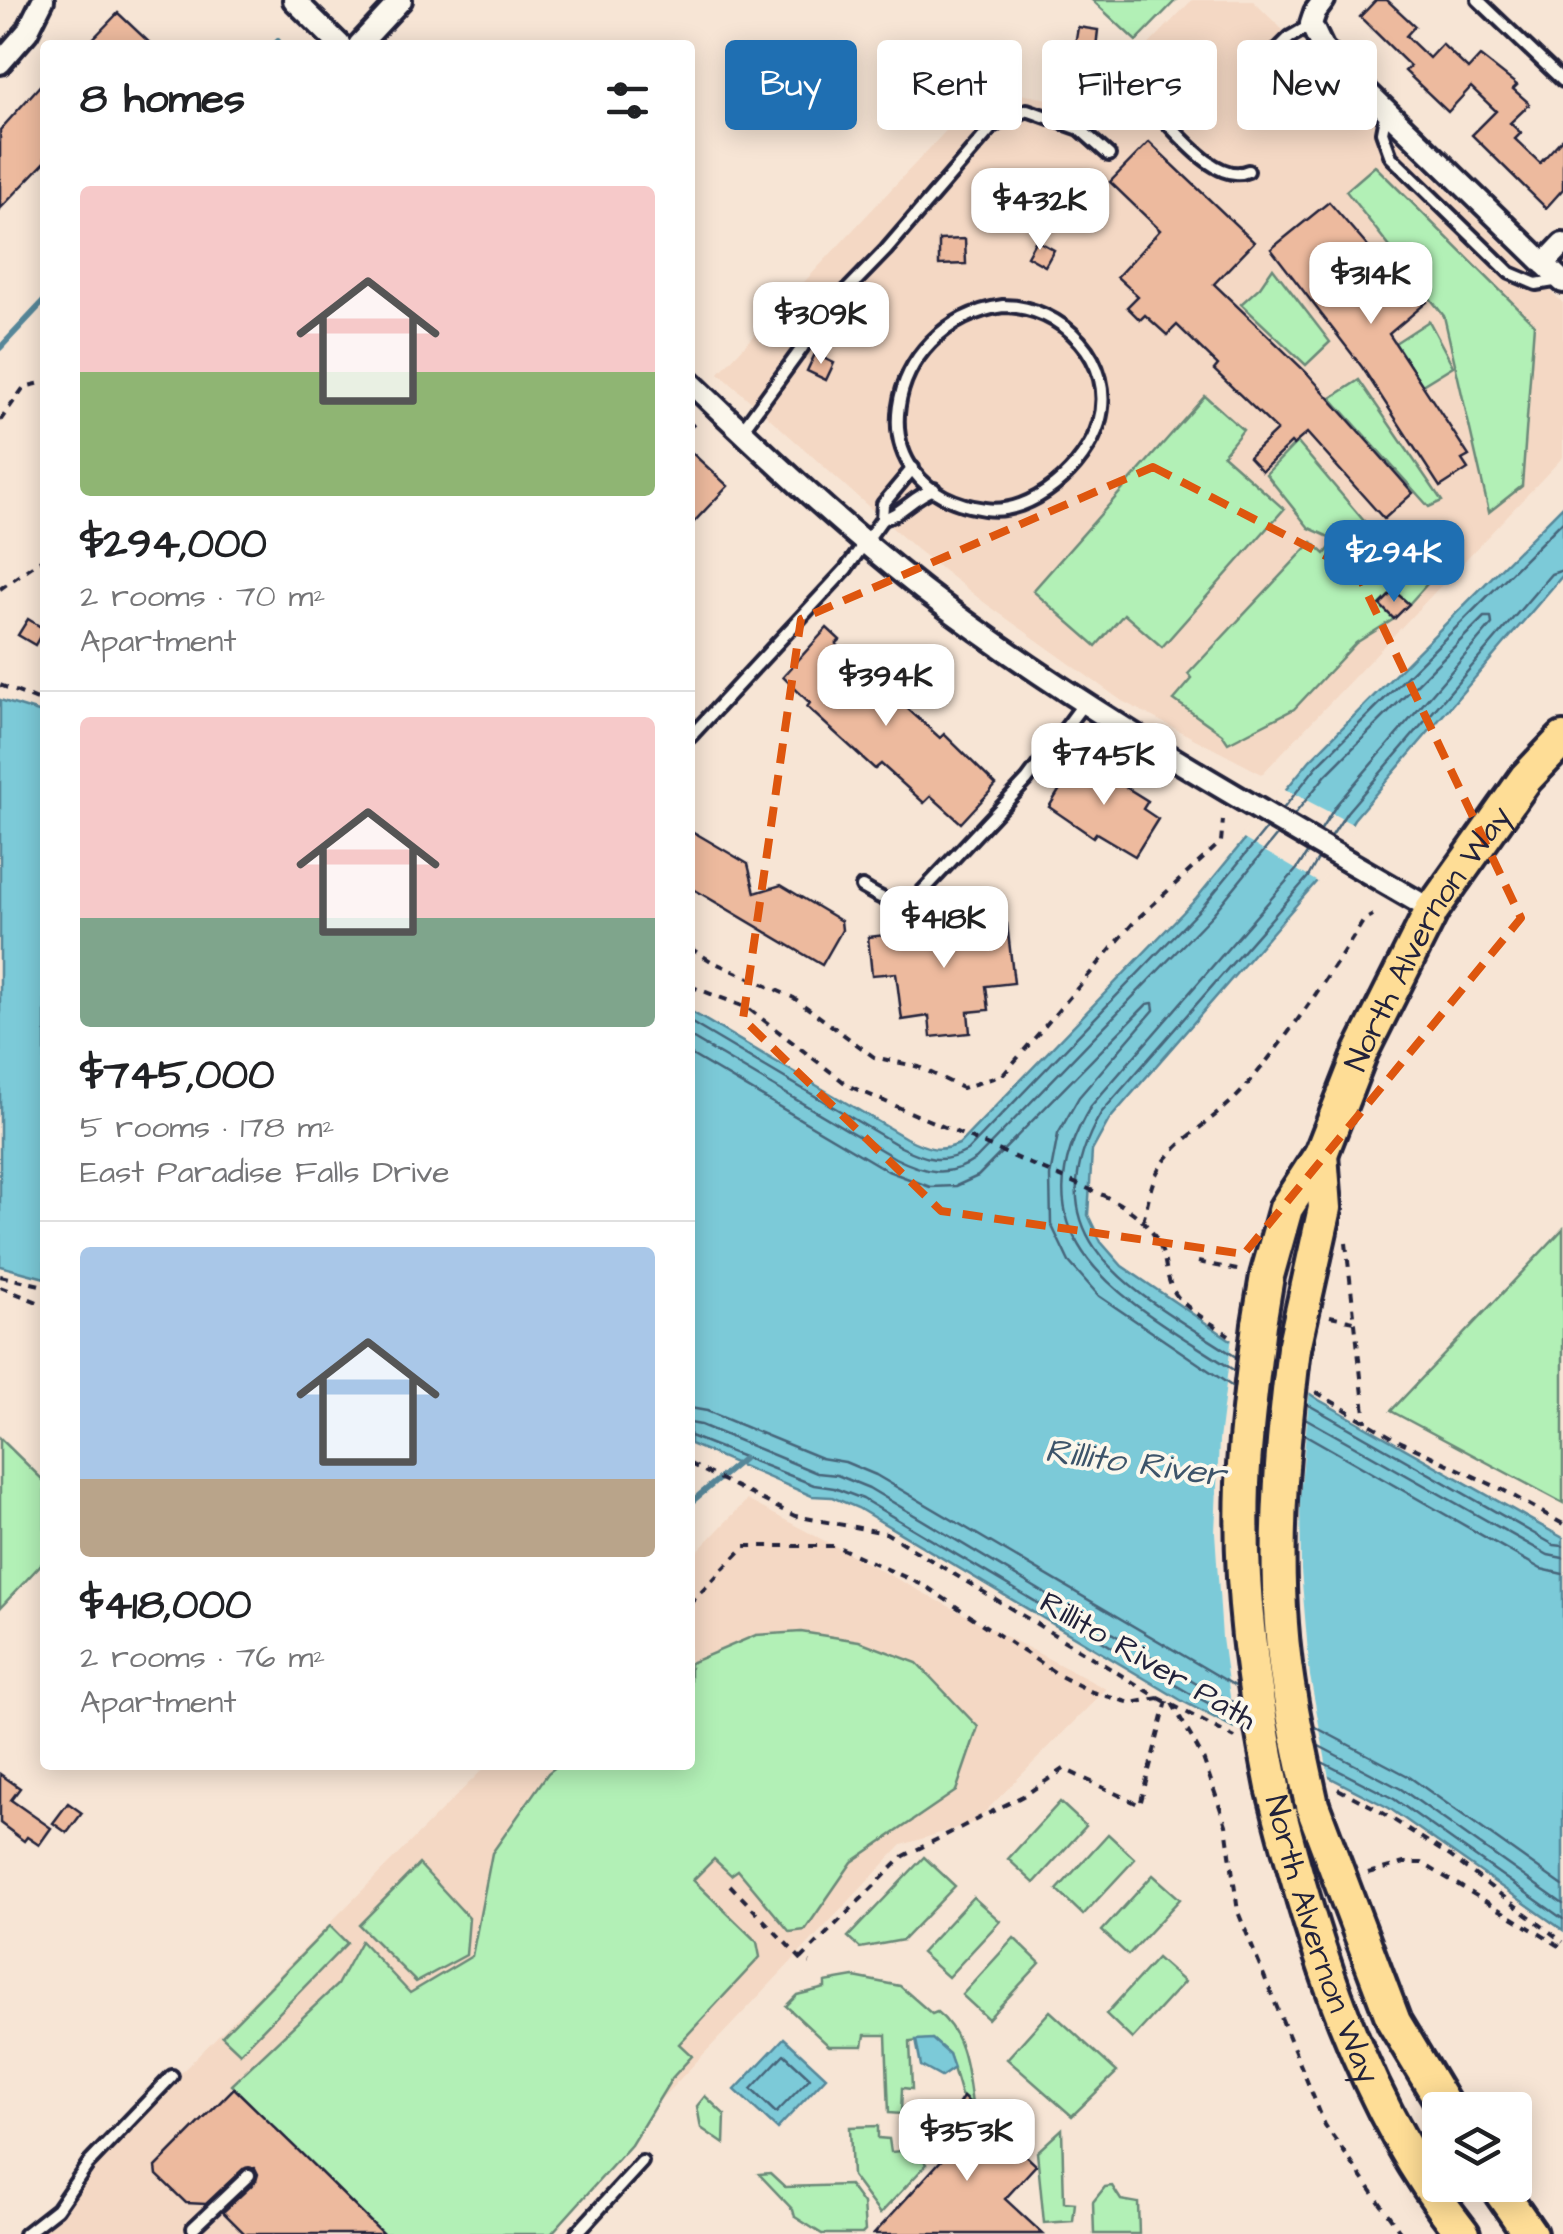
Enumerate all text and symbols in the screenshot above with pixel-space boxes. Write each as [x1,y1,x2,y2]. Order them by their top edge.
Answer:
chip: Buy [725,40,857,130]
chip: Rent [877,40,1022,130]
chip: Filters [1042,40,1217,130]
chip: New [1237,40,1377,130]
text: 8 homes [80,71,245,129]
icon: filters [600,73,655,128]
pin: $432K [970,168,1110,253]
text: $432K [993,178,1087,223]
pin: $314K [1301,242,1441,327]
icon: home [278,251,458,431]
text: $314K [1331,252,1411,297]
pin: $309K [751,282,891,367]
text: $309K [775,292,867,337]
text: $294,000 [80,516,267,574]
pin: $294K [1324,520,1464,605]
text: $294K [1346,530,1442,575]
text: 2 rooms · 70 m² [80,574,325,619]
text: Apartment [80,619,236,664]
pin: $394K [816,644,956,729]
text: $394K [839,654,933,699]
pin: $745K [1034,723,1174,808]
text: $745K [1053,733,1155,778]
icon: home [278,782,458,962]
street label: North Alvernon Way [1333,796,1522,1078]
pin: $418K [874,886,1014,971]
text: $418K [902,896,986,941]
text: $745,000 [80,1047,275,1105]
text: 5 rooms · 178 m² [80,1105,334,1150]
text: East Paradise Falls Drive [80,1150,450,1195]
icon: home [278,1312,458,1492]
water label: Rillito River [1042,1426,1232,1500]
text: $418,000 [80,1577,252,1635]
street label: Rillito River Path [1031,1581,1265,1742]
text: 2 rooms · 76 m² [80,1635,325,1680]
text: Apartment [80,1680,236,1725]
street label: North Alvernon Way [1253,1790,1391,2091]
map controls [1422,2092,1532,2202]
button: layers [1422,2092,1532,2202]
pin: $353K [897,2099,1037,2184]
text: $353K [921,2109,1013,2154]

